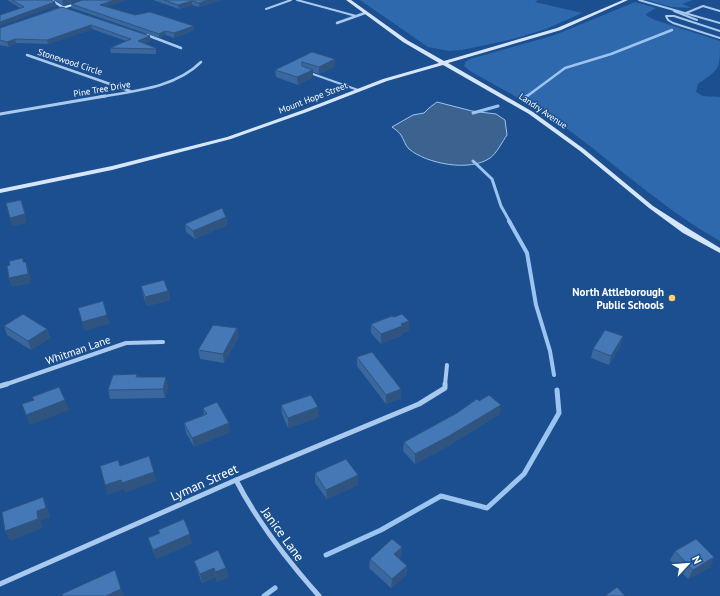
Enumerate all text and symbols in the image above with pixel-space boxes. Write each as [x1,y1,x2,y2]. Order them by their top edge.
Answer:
street label: Stonewood Circle [36,46,104,77]
street label: Pine Tree Drive [72,78,132,99]
street label: Mount Hope Street [277,79,349,116]
street label: Landry Avenue [517,90,570,131]
place label: North Attleborough Public Schools [572,285,664,312]
marker: North Attleborough Public Schools [667,293,677,303]
street label: Whitman Lane [44,332,113,368]
street label: Lyman Street [168,460,241,505]
street label: Janice Lane [257,503,308,565]
north arrow [668,544,708,584]
text: N [689,553,705,566]

